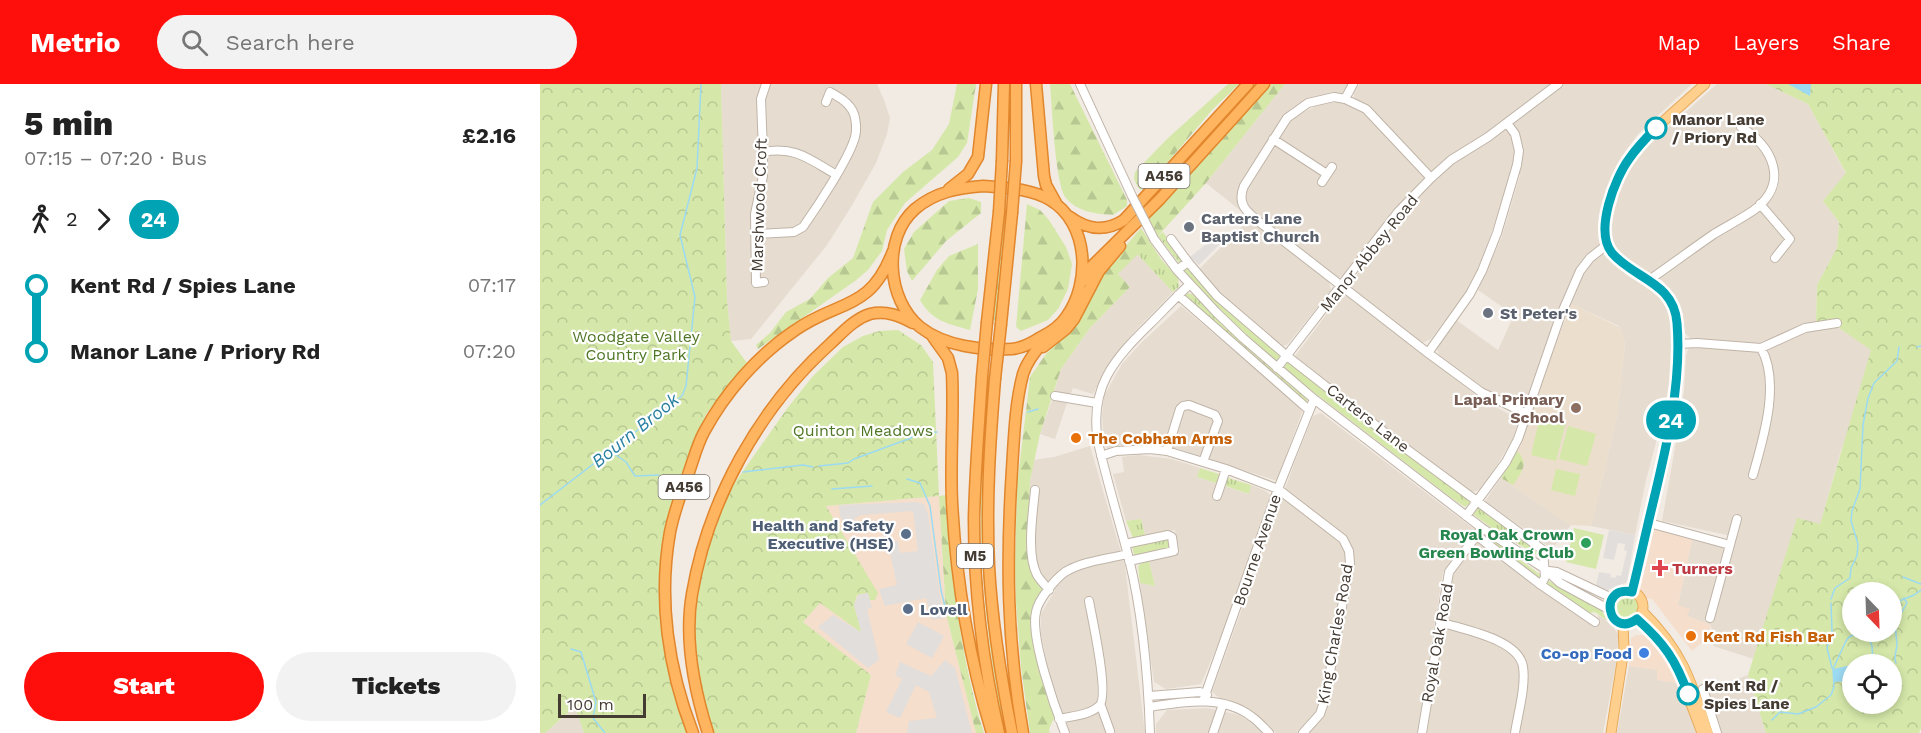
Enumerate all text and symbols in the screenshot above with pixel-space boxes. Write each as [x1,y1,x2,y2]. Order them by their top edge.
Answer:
search box [157,15,577,69]
text: Metrio [30,26,121,59]
icon: search [178,26,211,59]
text: Search here [226,30,355,55]
text: Map [1657,30,1700,55]
text: Layers [1733,30,1799,55]
text: Share [1832,30,1891,55]
text: 5 min [24,104,113,143]
place label: Manor Lane / Priory Rd [1672,110,1765,147]
marker: Manor Lane / Priory Rd [1645,117,1667,139]
text: £2.16 [462,123,516,148]
street label: Marshwood Croft [747,138,771,272]
text: 07:15 – 07:20 · Bus [24,146,207,170]
road number: A456 [1138,164,1190,188]
street label: Manor Abbey Road [1316,191,1422,315]
icon: walk [24,203,57,236]
icon: forward [87,203,120,236]
text: 2 [66,207,78,231]
text: 24 [141,207,167,232]
place label: Carters Lane Baptist Church [1201,209,1319,246]
marker: Carters Lane Baptist Church [1182,220,1196,234]
text: Kent Rd / Spies Lane [70,273,296,298]
text: 07:17 [468,273,516,297]
place label: St Peter's [1500,304,1578,323]
marker: St Peter's [1481,306,1495,320]
park label: Woodgate Valley Country Park [572,327,700,364]
text: Manor Lane / Priory Rd [70,339,320,364]
text: 07:20 [463,339,516,363]
street label: Carters Lane [1323,380,1413,456]
water label: Bourn Brook [587,388,684,472]
place label: Lapal Primary School [1454,390,1565,427]
line badge: 24 [1644,400,1698,440]
marker: Lapal Primary School [1569,401,1583,415]
text: 24 [1658,408,1684,433]
park label: Quinton Meadows [793,421,933,440]
place label: The Cobham Arms [1088,429,1233,448]
marker: The Cobham Arms [1069,431,1083,445]
road number: A456 [658,475,710,499]
street label: Bourne Avenue [1229,492,1285,608]
place label: Health and Safety Executive (HSE) [752,516,895,553]
place label: Royal Oak Crown Green Bowling Club [1419,525,1574,562]
marker: Health and Safety Executive (HSE) [899,527,913,541]
marker: Royal Oak Crown Green Bowling Club [1579,536,1593,550]
road number: M5 [957,544,993,568]
place label: Turners [1672,559,1733,578]
marker: Turners [1653,561,1667,575]
street label: King Charles Road [1313,562,1357,706]
street label: Royal Oak Road [1417,582,1457,704]
north arrow [1842,582,1902,642]
map controls [1842,582,1902,714]
place label: Lovell [920,600,968,619]
marker: Lovell [901,602,915,616]
place label: Kent Rd Fish Bar [1703,627,1834,646]
marker: Kent Rd Fish Bar [1684,629,1698,643]
place label: Co-op Food [1541,644,1632,663]
marker: Co-op Food [1637,646,1651,660]
button: Start [24,652,264,721]
button: Tickets [276,652,516,721]
button: locate [1842,654,1902,714]
place label: Kent Rd / Spies Lane [1704,676,1789,713]
marker: Kent Rd / Spies Lane [1677,683,1699,705]
scale bar [558,691,646,718]
text: 100 m [567,695,614,714]

